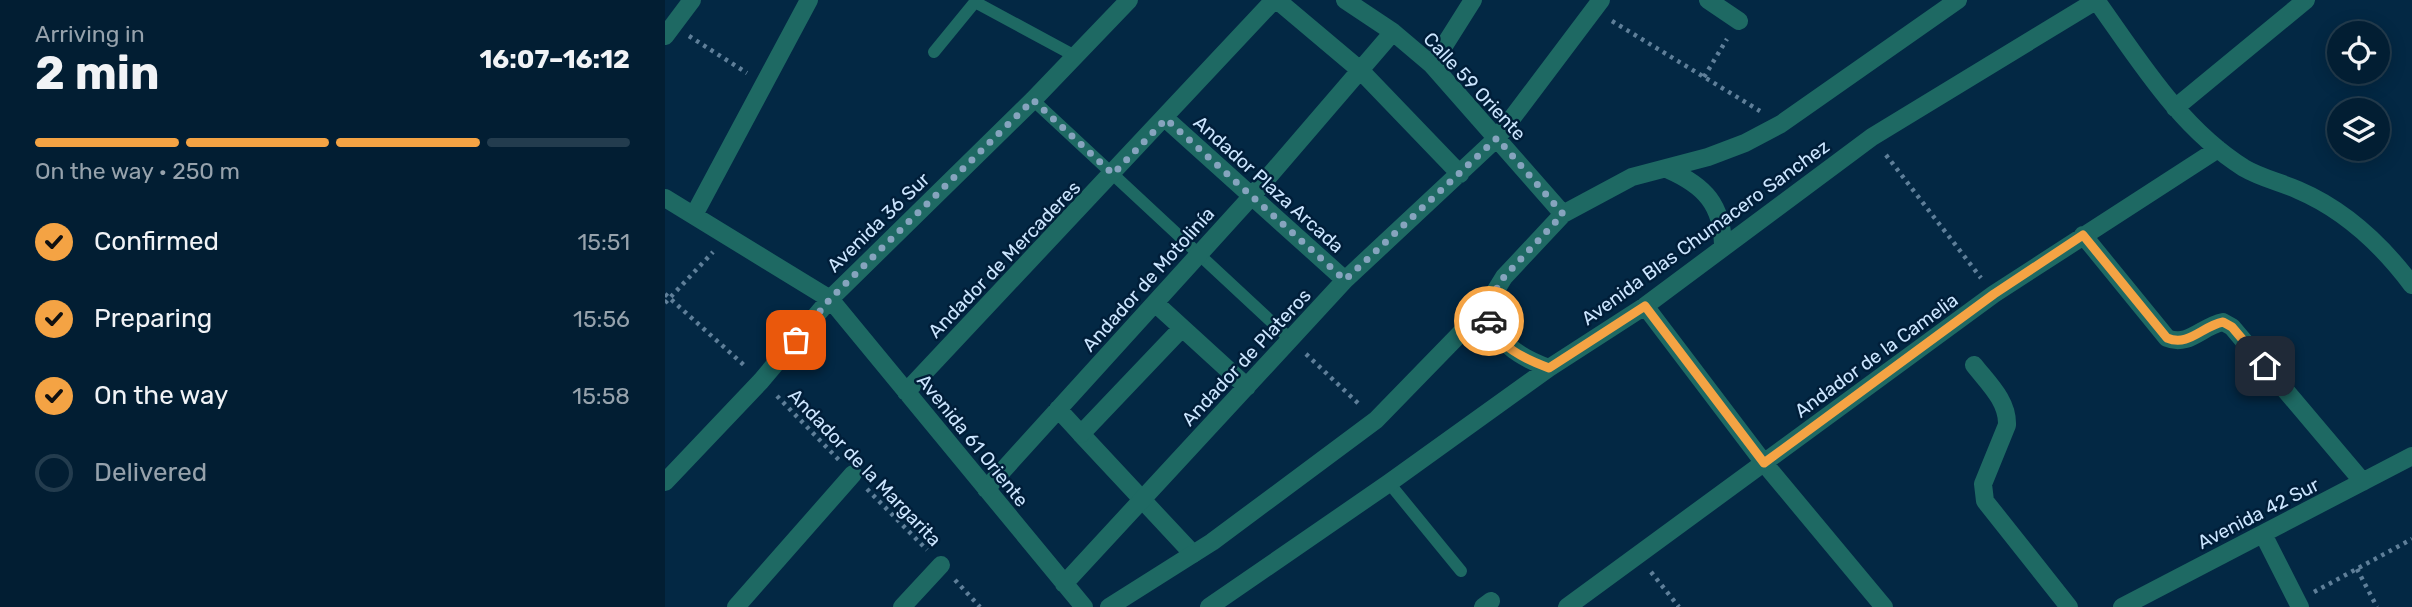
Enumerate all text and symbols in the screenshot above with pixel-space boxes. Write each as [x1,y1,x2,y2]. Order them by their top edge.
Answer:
text: Arriving in [35,20,145,48]
map controls [2327,21,2390,161]
button: locate [2327,21,2390,84]
street label: Calle 59 Oriente [1419,27,1531,145]
text: 16:07–16:12 [479,44,630,75]
text: 2 min [35,46,160,101]
button: layers [2327,98,2390,161]
street label: Andador Plaza Arcada [1189,111,1348,258]
street label: Avenida Blas Chumacero Sanchez [1577,135,1834,330]
text: On the way · 250 m [35,157,240,185]
street label: Avenida 36 Sur [822,167,935,277]
street label: Andador de Mercaderes [923,176,1085,343]
street label: Andador de Motolinía [1077,202,1219,356]
icon: check [35,223,73,261]
text: Confirmed [94,226,219,257]
text: 15:51 [577,228,630,256]
street label: Andador de Plateros [1177,284,1316,431]
courier [1454,286,1524,356]
street label: Andador de la Camelia [1790,288,1963,422]
icon: check [35,300,73,338]
icon: car [1470,302,1508,340]
text: Preparing [94,303,212,334]
text: 15:56 [573,305,630,333]
pin [766,310,826,370]
icon: bag [777,321,815,359]
pin [2235,336,2295,396]
icon: home [2246,347,2284,385]
street label: Avenida 61 Oriente [912,369,1033,511]
icon: check [35,377,73,415]
text: On the way [94,380,228,411]
text: 15:58 [572,382,630,410]
street label: Andador de la Margarita [783,384,946,551]
text: Delivered [94,457,207,488]
street label: Avenida 42 Sur [2193,473,2324,554]

